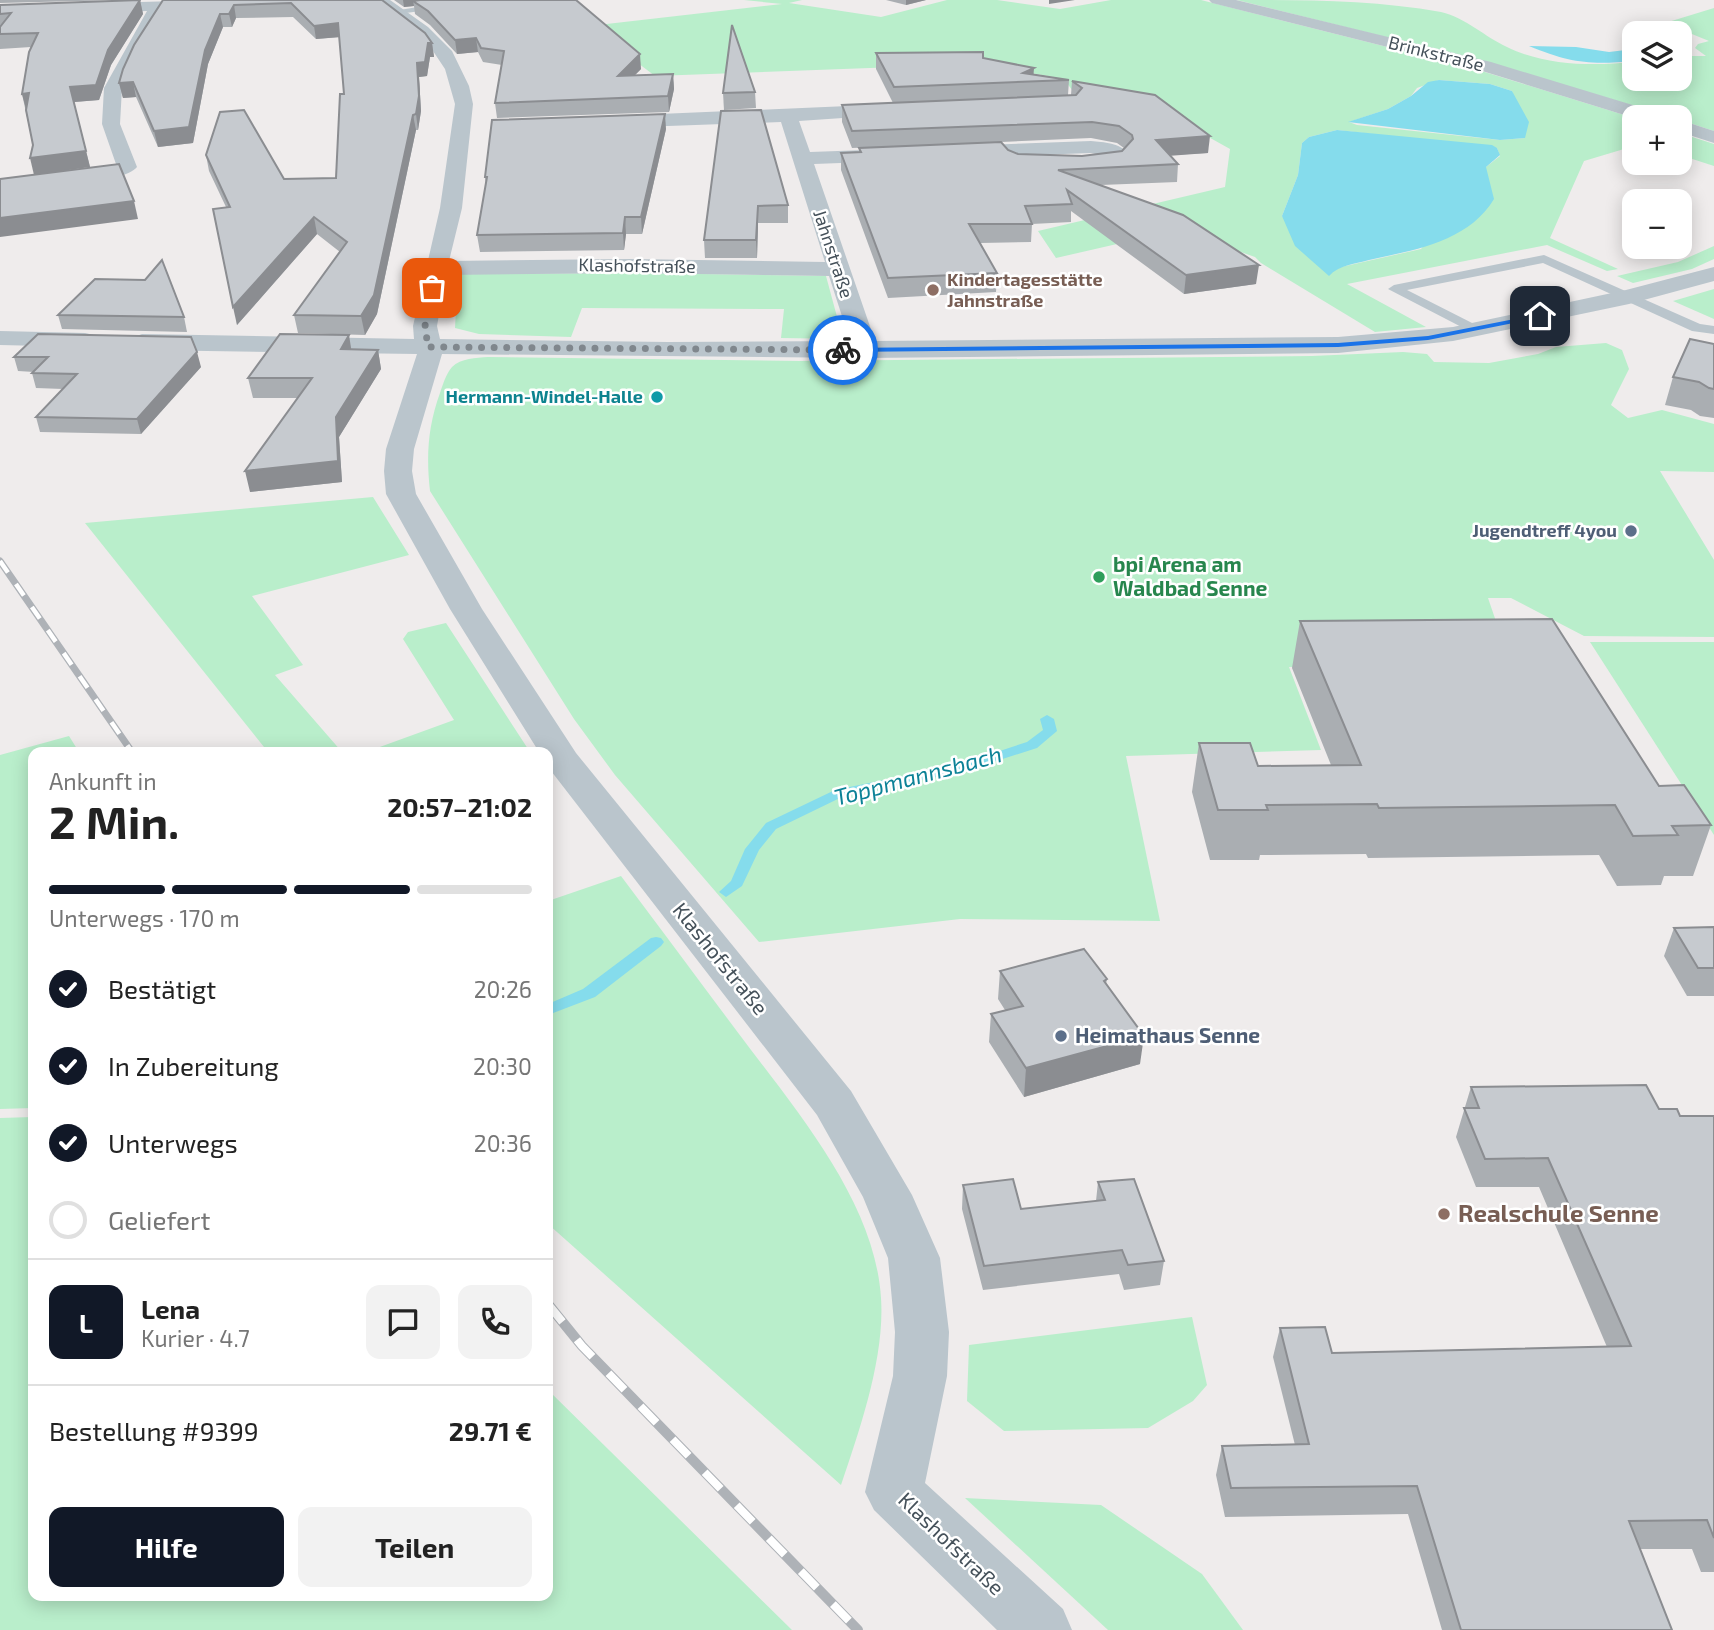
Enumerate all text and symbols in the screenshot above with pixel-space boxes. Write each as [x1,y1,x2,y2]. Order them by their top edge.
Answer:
map controls [1622,21,1692,259]
button: layers [1622,21,1692,91]
street label: Brinkstraße [1386,31,1486,75]
button: + [1622,105,1692,175]
button: − [1622,189,1692,259]
street label: Jahnstraße [809,207,859,301]
street label: Klashofstraße [578,253,696,277]
pin [402,258,462,318]
place label: Kindertagesstätte Jahnstraße [947,268,1103,311]
icon: bag [413,269,451,307]
marker: Kindertagesstätte Jahnstraße [925,282,941,298]
pin [1510,286,1570,346]
icon: home [1521,297,1559,335]
courier [808,315,878,385]
icon: bike [824,331,862,369]
place label: Hermann-Windel-Halle [446,385,643,407]
marker: Hermann-Windel-Halle [649,389,665,405]
place label: Jugendtreff 4you [1472,519,1617,541]
marker: Jugendtreff 4you [1623,523,1639,539]
place label: bpi Arena am Waldbad Senne [1113,551,1268,600]
marker: bpi Arena am Waldbad Senne [1091,569,1107,585]
water label: Toppmannsbach [831,739,1005,811]
text: Ankunft in [49,767,157,795]
text: 20:57–21:02 [387,791,532,822]
text: 2 Min. [49,793,179,848]
street label: Klashofstraße [668,897,774,1019]
text: Unterwegs · 170 m [49,904,240,932]
icon: check [49,970,87,1008]
text: Bestätigt [108,973,216,1004]
text: 20:26 [474,975,532,1003]
place label: Heimathaus Senne [1075,1022,1260,1047]
marker: Heimathaus Senne [1053,1028,1069,1044]
icon: check [49,1047,87,1085]
text: In Zubereitung [108,1050,279,1081]
text: 20:30 [473,1052,532,1080]
icon: check [49,1124,87,1162]
text: Unterwegs [108,1127,238,1158]
text: 20:36 [474,1129,532,1157]
place label: Realschule Senne [1458,1198,1659,1227]
text: Geliefert [108,1204,210,1235]
marker: Realschule Senne [1436,1206,1452,1222]
button: chat [366,1285,440,1359]
button: phone [458,1285,532,1359]
text: Lena [141,1293,200,1324]
text: L [79,1307,93,1338]
text: Kurier · 4.7 [141,1324,250,1352]
text: Bestellung #9399 [49,1415,259,1446]
text: 29.71 € [449,1415,532,1446]
street label: Klashofstraße [894,1486,1010,1600]
button: Hilfe [49,1507,284,1587]
button: Teilen [298,1507,532,1587]

